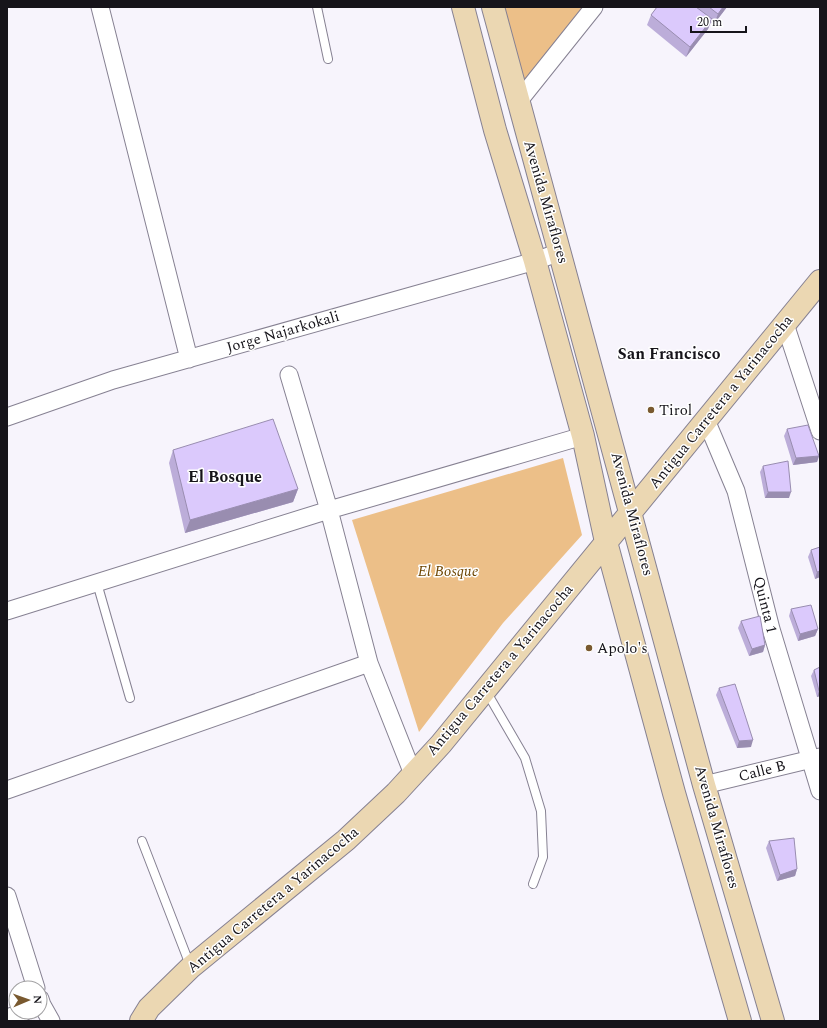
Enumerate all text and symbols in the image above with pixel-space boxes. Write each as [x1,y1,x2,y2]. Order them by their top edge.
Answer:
scale bar [691,8,746,34]
text: 20 m [697,13,722,32]
street label: Avenida Miraflores [517,137,575,267]
street label: Jorge Najarkokali [224,305,342,359]
street label: Antigua Carretera a Yarinacocha [643,309,799,494]
district label: San Francisco [618,342,721,366]
place label: Tirol [659,399,692,422]
marker: Tirol [646,405,656,415]
street label: Avenida Miraflores [604,449,660,579]
district label: El Bosque [188,465,262,489]
park label: El Bosque [418,560,479,583]
street label: Quinta 1 [747,574,783,636]
street label: Antigua Carretera a Yarinacocha [421,579,579,761]
place label: Apolo's [597,637,648,660]
marker: Apolo's [584,643,594,653]
street label: Calle B [736,754,788,788]
street label: Avenida Miraflores [688,762,746,892]
street label: Antigua Carretera a Yarinacocha [182,821,364,979]
north arrow [8,980,48,1020]
text: N [29,995,46,1004]

